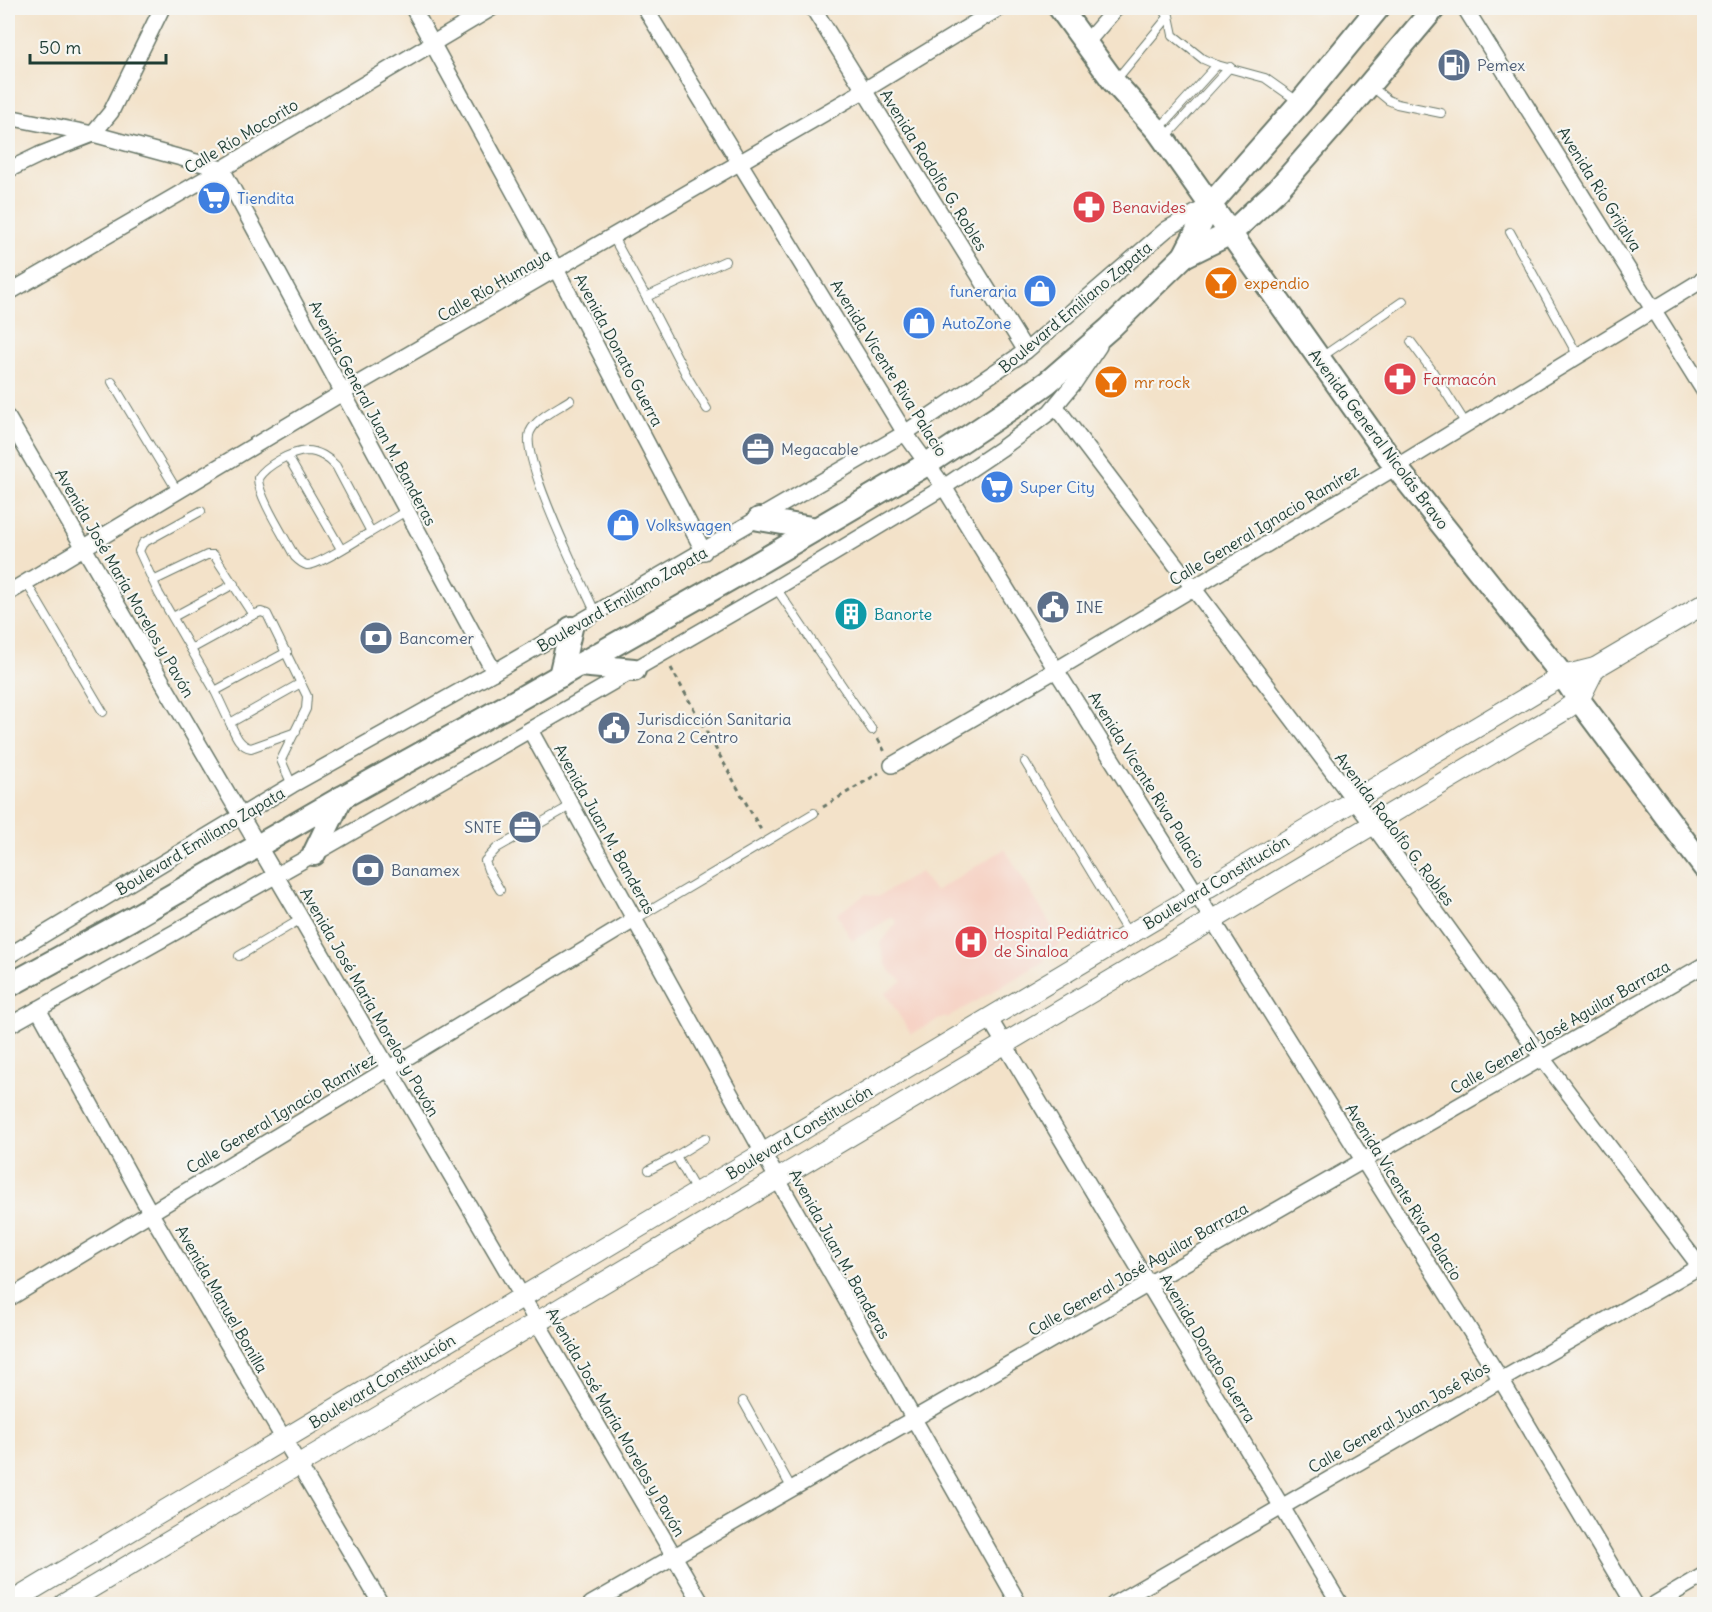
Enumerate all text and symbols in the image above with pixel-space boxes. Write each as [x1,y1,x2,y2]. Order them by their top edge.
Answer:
scale bar [30,27,166,65]
text: 50 m [39,36,81,59]
fuel station icon: Pemex [1436,47,1472,83]
place label: Pemex [1477,55,1525,75]
street label: Avenida Rodolfo G. Robles [876,86,992,254]
street label: Calle Río Mocorito [181,94,301,178]
street label: Avenida Río Grijalva [1554,123,1646,255]
supermarket icon: Tiendita [196,180,232,216]
place label: Tiendita [237,188,294,208]
pharmacy icon: Benavides [1071,189,1107,225]
place label: Benavides [1112,197,1186,217]
street label: Boulevard Emiliano Zapata [994,237,1156,377]
street label: Calle Río Humaya [434,244,554,326]
bar icon: expendio [1203,265,1239,301]
street label: Avenida Donato Guerra [570,270,668,430]
shop icon: funeraria [1022,273,1058,309]
place label: expendio [1244,273,1310,293]
street label: Avenida Vicente Riva Palacio [826,276,952,460]
place label: funeraria [950,281,1017,301]
street label: Avenida General Juan M. Banderas [305,297,441,529]
shop icon: AutoZone [901,305,937,341]
place label: AutoZone [942,313,1011,333]
street label: Avenida General Nicolás Bravo [1305,345,1453,533]
pharmacy icon: Farmacón [1382,361,1418,397]
bar icon: mr rock [1093,364,1129,400]
place label: Farmacón [1423,369,1496,389]
place label: mr rock [1134,372,1190,392]
office icon: Megacable [740,431,776,467]
place label: Megacable [781,439,859,459]
street label: Calle General Ignacio Ramírez [1166,460,1363,590]
street label: Avenida José María Morelos y Pavón [51,465,199,701]
supermarket icon: Super City [979,469,1015,505]
place label: Super City [1020,477,1095,497]
shop icon: Volkswagen [605,507,641,543]
place label: Volkswagen [646,515,732,535]
street label: Boulevard Emiliano Zapata [533,542,711,656]
public building icon: INE [1035,589,1071,625]
building icon: Banorte [833,596,869,632]
place label: INE [1076,597,1103,617]
place label: Banorte [874,604,932,624]
bank icon: Bancomer [358,620,394,656]
place label: Bancomer [399,628,475,648]
street label: Avenida Vicente Riva Palacio [1084,688,1210,872]
place label: Jurisdicción Sanitaria Zona 2 Centro [637,709,791,747]
public building icon: Jurisdicción Sanitaria Zona 2 Centro [596,710,632,746]
street label: Avenida Juan M. Banderas [550,741,660,917]
street label: Avenida Rodolfo G. Robles [1331,748,1459,910]
street label: Boulevard Emiliano Zapata [112,783,288,899]
office icon: SNTE [507,809,543,845]
place label: SNTE [464,817,502,837]
street label: Boulevard Constitución [1139,830,1293,934]
bank icon: Banamex [350,852,386,888]
place label: Banamex [391,860,460,880]
street label: Avenida José María Morelos y Pavón [296,884,444,1120]
place label: Hospital Pediátrico de Sinaloa [994,923,1129,961]
hospital icon: Hospital Pediátrico de Sinaloa [953,924,989,960]
street label: Calle General José Aguilar Barraza [1447,956,1673,1098]
street label: Calle General Ignacio Ramírez [183,1048,380,1178]
street label: Boulevard Constitución [722,1080,876,1184]
street label: Avenida Vicente Riva Palacio [1341,1100,1467,1284]
street label: Avenida Juan M. Banderas [785,1166,895,1342]
street label: Calle General José Aguilar Barraza [1025,1198,1251,1340]
street label: Avenida Manuel Bonilla [172,1222,272,1376]
street label: Avenida Donato Guerra [1156,1270,1260,1426]
street label: Avenida José María Morelos y Pavón [542,1304,690,1540]
street label: Boulevard Constitución [305,1329,459,1433]
street label: Calle General Juan José Ríos [1305,1357,1493,1477]

